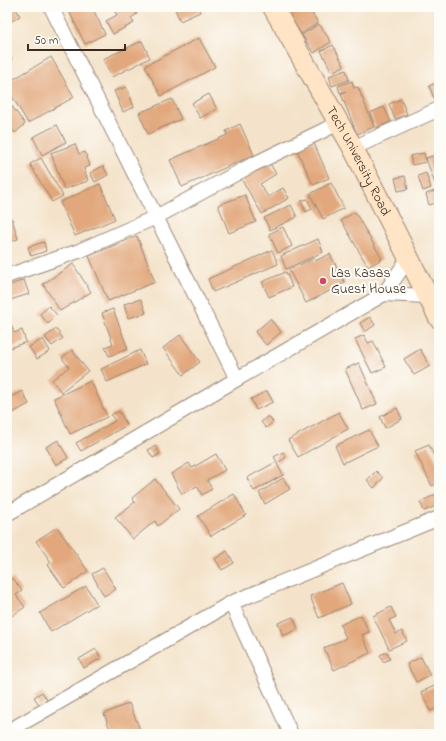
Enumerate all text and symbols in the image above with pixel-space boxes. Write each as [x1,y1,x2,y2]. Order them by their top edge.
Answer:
scale bar [28,26,125,52]
text: 50 m [34,32,58,50]
street label: Tech University Road [321,102,396,219]
place label: Las Kasas Guest House [331,263,407,300]
marker: Las Kasas Guest House [318,276,328,286]

